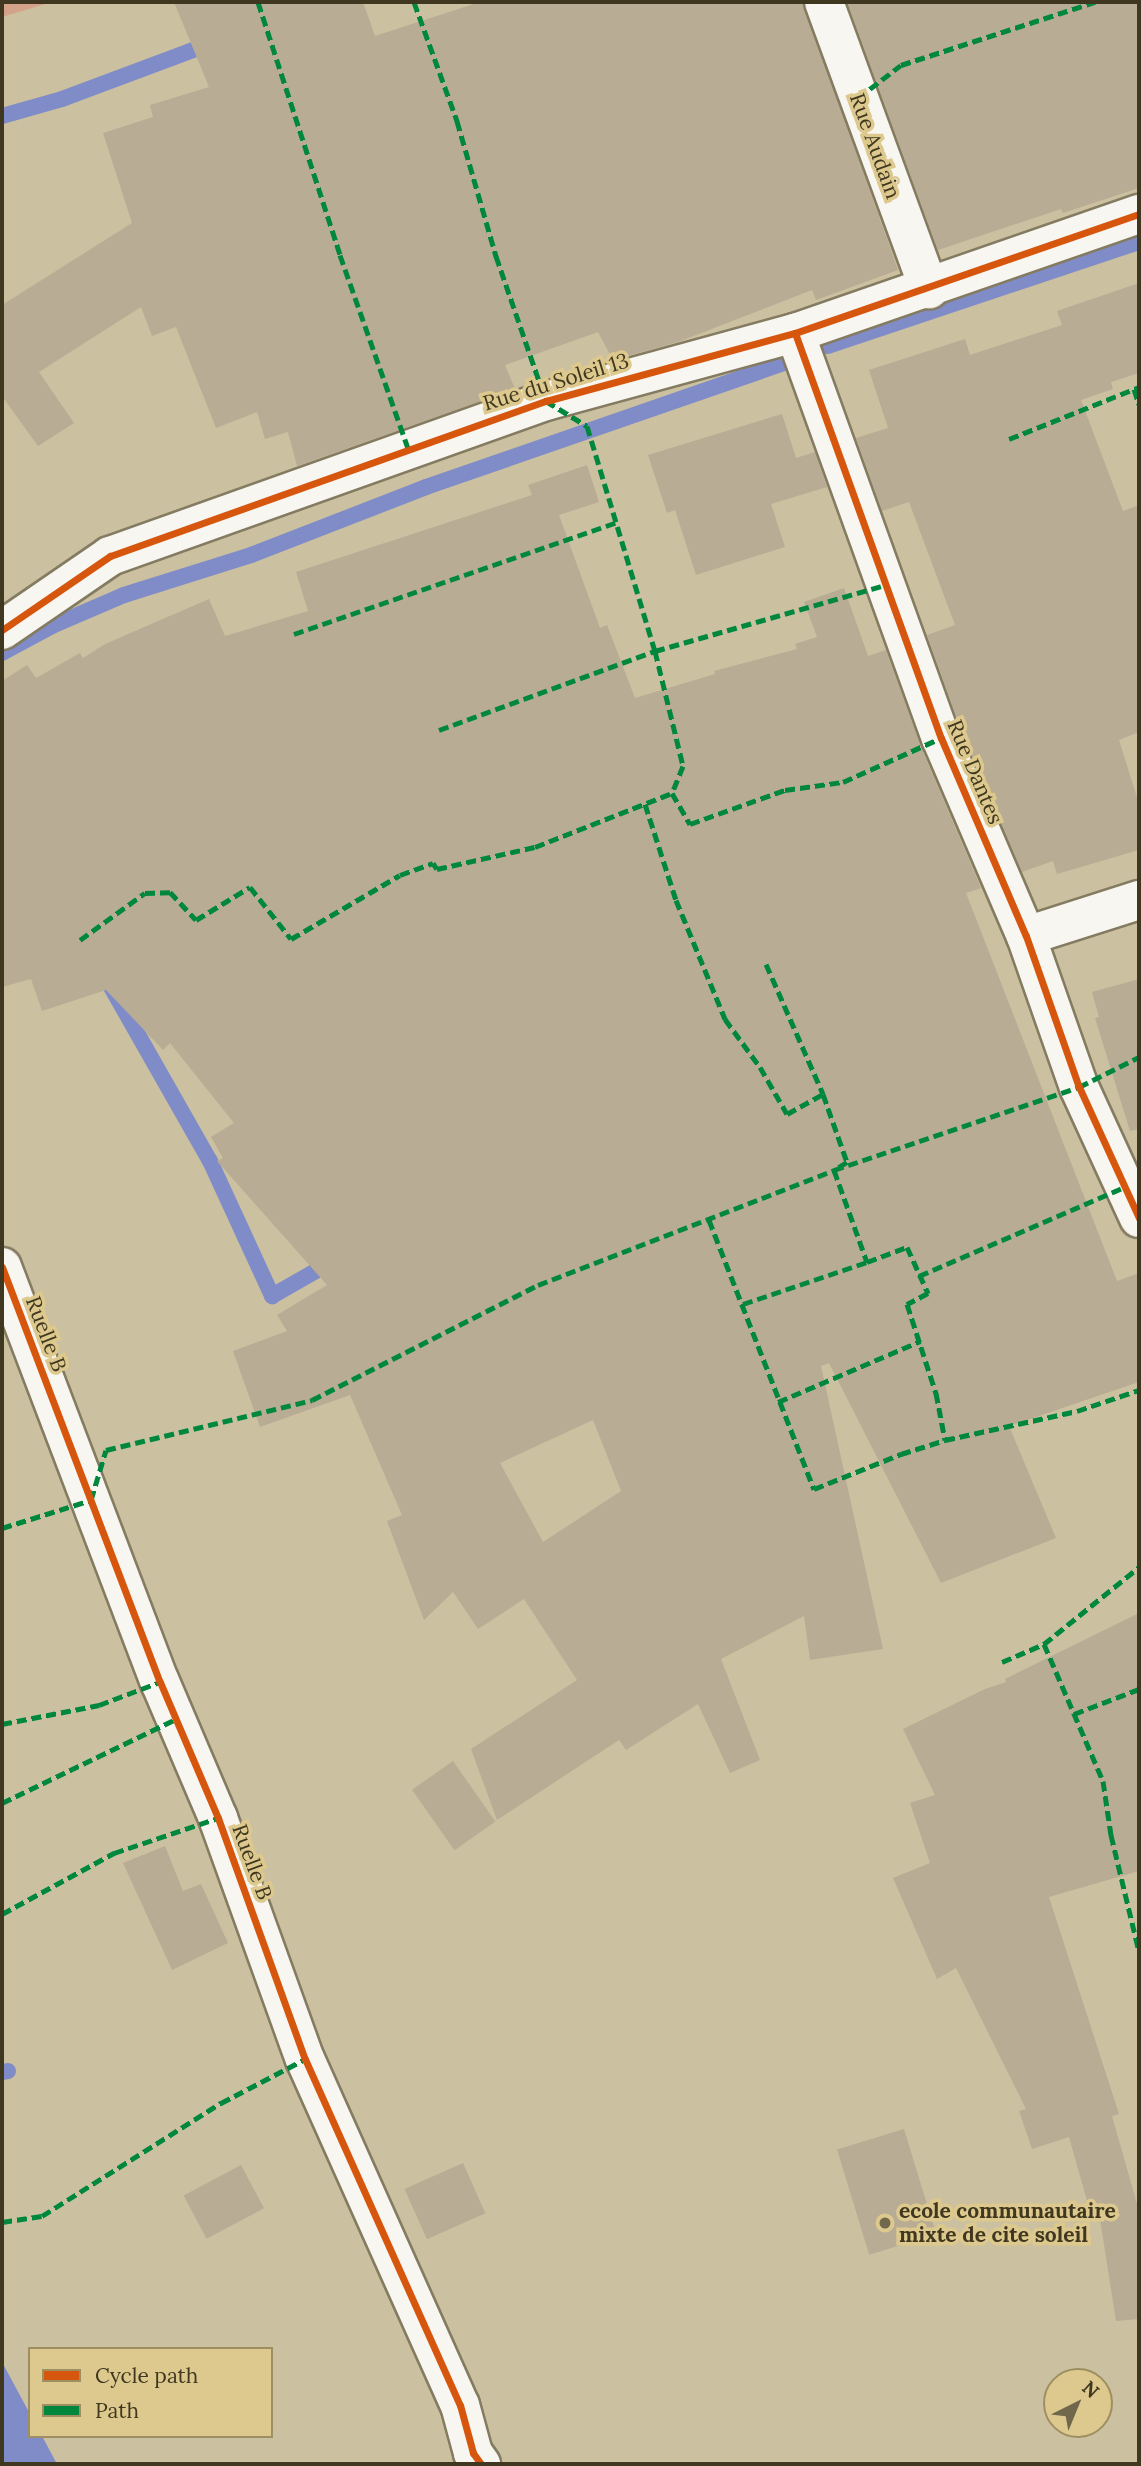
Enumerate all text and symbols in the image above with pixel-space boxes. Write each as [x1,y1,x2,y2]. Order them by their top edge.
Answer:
street label: Rue Audain [844,90,906,202]
street label: Rue du Soleil 13 [480,348,632,416]
street label: Rue Dantes [942,716,1008,828]
street label: Ruelle B [20,1293,72,1375]
street label: Ruelle B [227,1821,277,1903]
place label: ecole communautaire mixte de cite soleil [899,2198,1116,2248]
marker: ecole communautaire mixte de cite soleil [877,2215,893,2231]
legend [28,2347,273,2438]
text: Cycle path [95,2362,198,2389]
north arrow [1043,2368,1113,2438]
text: N [1077,2375,1105,2403]
text: Path [95,2397,139,2424]

